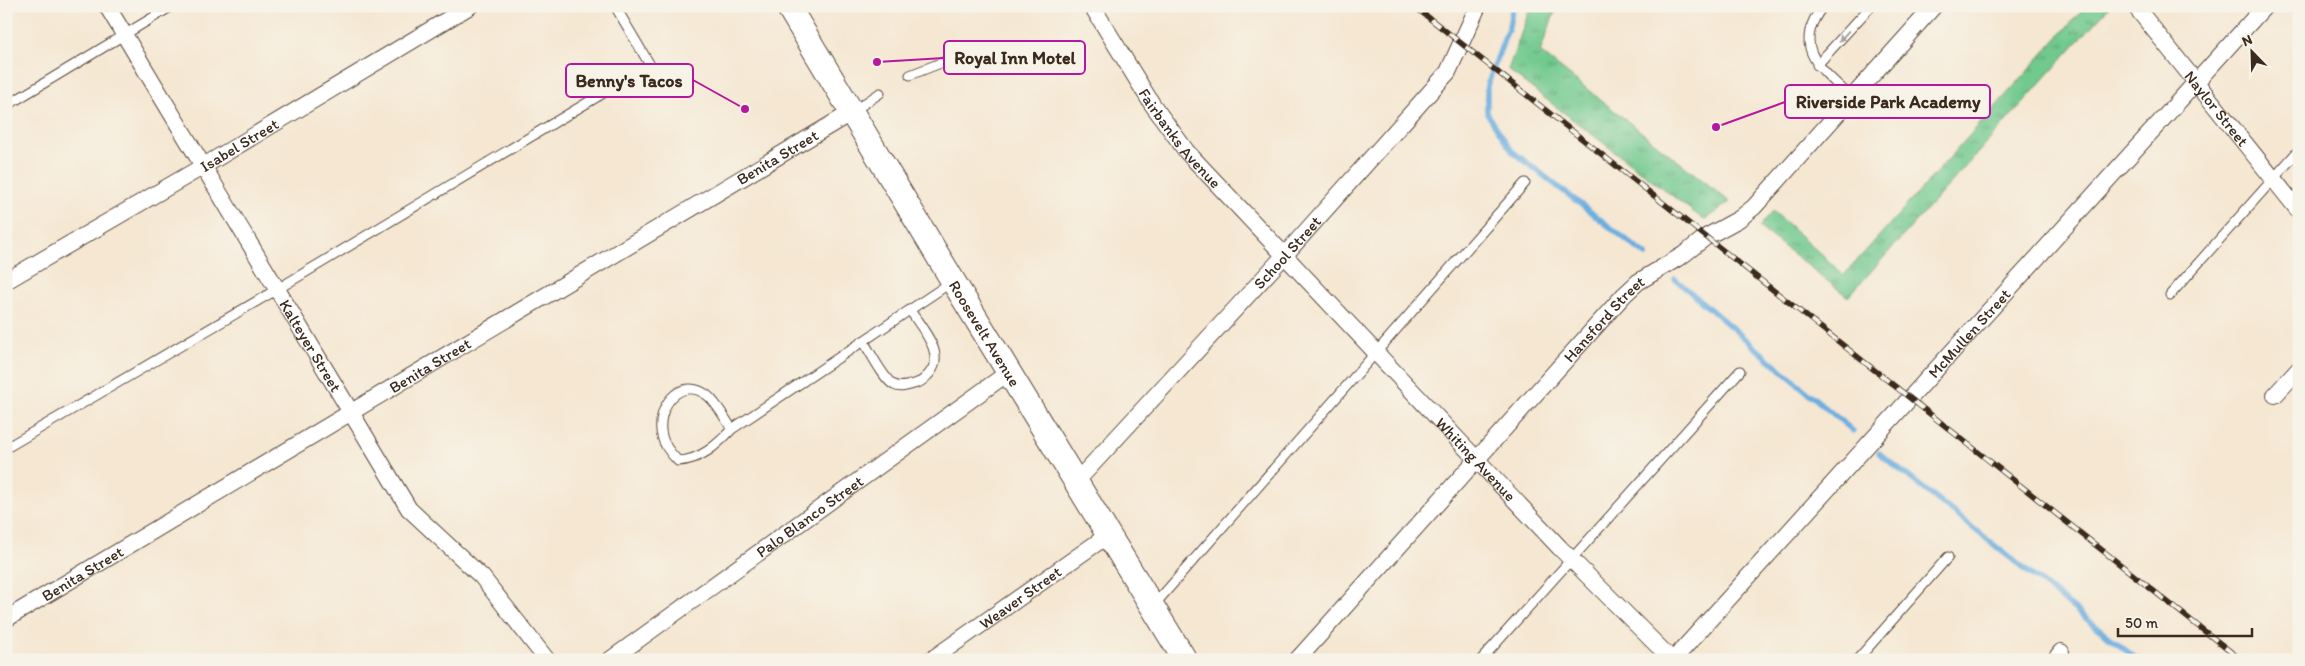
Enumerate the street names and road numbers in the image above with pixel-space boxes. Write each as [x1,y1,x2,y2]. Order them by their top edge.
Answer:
street label: Naylor Street [2180,67,2252,150]
street label: Fairbanks Avenue [1135,85,1225,192]
street label: Isabel Street [197,114,282,176]
street label: Benita Street [733,126,822,189]
street label: School Street [1250,212,1325,293]
street label: Hansford Street [1560,272,1648,366]
street label: Roosevelt Avenue [945,277,1024,390]
street label: McMullen Street [1924,285,2015,382]
street label: Kalteyer Street [275,296,345,395]
street label: Benita Street [386,334,474,397]
street label: Whiting Avenue [1432,413,1520,505]
street label: Palo Blanco Street [753,471,867,561]
street label: Benita Street [38,542,127,605]
street label: Weaver Street [976,562,1065,633]

